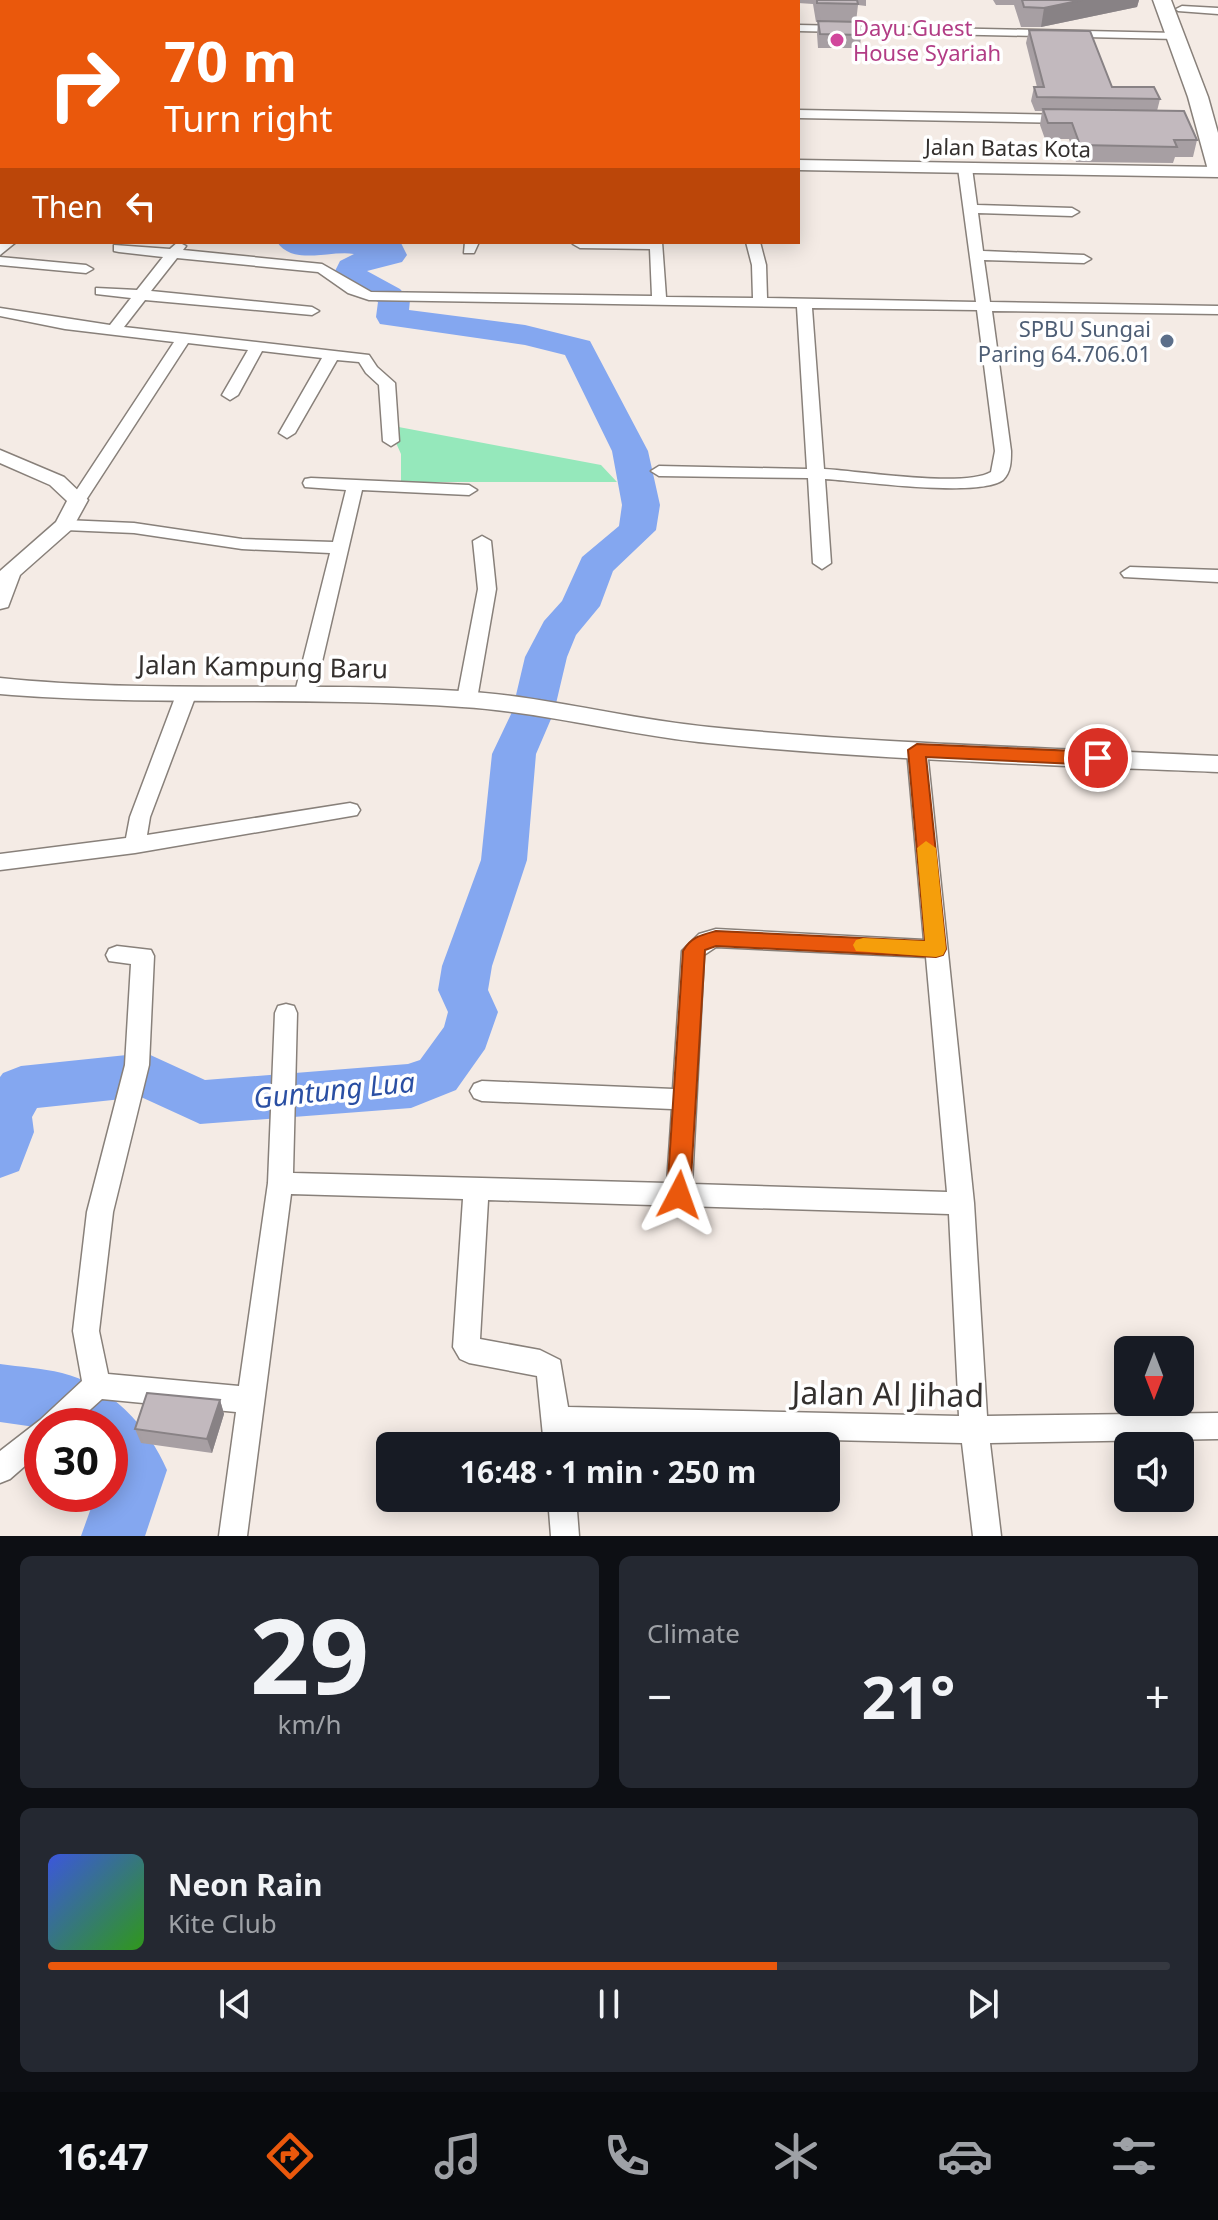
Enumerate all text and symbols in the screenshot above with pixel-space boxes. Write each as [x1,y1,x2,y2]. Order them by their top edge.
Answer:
place label: Dayu Guest House Syariah [853,12,1001,67]
text: 70 m [164,22,297,98]
marker: Dayu Guest House Syariah [828,31,846,49]
icon: right [32,32,136,136]
text: Turn right [164,94,332,143]
street label: Jalan Batas Kota [923,131,1091,163]
icon: left [119,184,163,228]
text: Then [32,186,103,227]
place label: SPBU Sungai Paring 64.706.01 [978,313,1151,368]
marker: SPBU Sungai Paring 64.706.01 [1158,332,1176,350]
street label: Jalan Kampung Baru [135,646,388,686]
pin [1064,724,1132,792]
icon: arrive [1076,736,1120,780]
water label: Guntung Lua [251,1062,417,1116]
position arrow [637,1153,721,1237]
north arrow [1114,1336,1194,1416]
map controls [1114,1336,1194,1512]
street label: Jalan Al Jihad [788,1370,985,1416]
speed limit sign: 30 [24,1408,128,1512]
button: sound [1114,1432,1194,1512]
text: 16:48 · 1 min · 250 m [460,1451,756,1492]
text: 29 [250,1583,369,1724]
text: Climate [647,1615,740,1651]
text: 21° [861,1655,956,1737]
text: − [647,1666,672,1726]
text: + [1145,1666,1170,1726]
text: km/h [278,1706,341,1742]
text: Neon Rain [168,1864,322,1905]
text: Kite Club [168,1905,277,1941]
icon: previous [213,1982,257,2026]
icon: pause [587,1982,631,2026]
icon: next [961,1982,1005,2026]
icon: directions [262,2128,318,2184]
icon: music [430,2128,486,2184]
icon: phone [599,2128,655,2184]
icon: climate [768,2128,824,2184]
icon: car [937,2128,993,2184]
icon: filters [1106,2128,1162,2184]
text: 16:47 [56,2132,149,2181]

